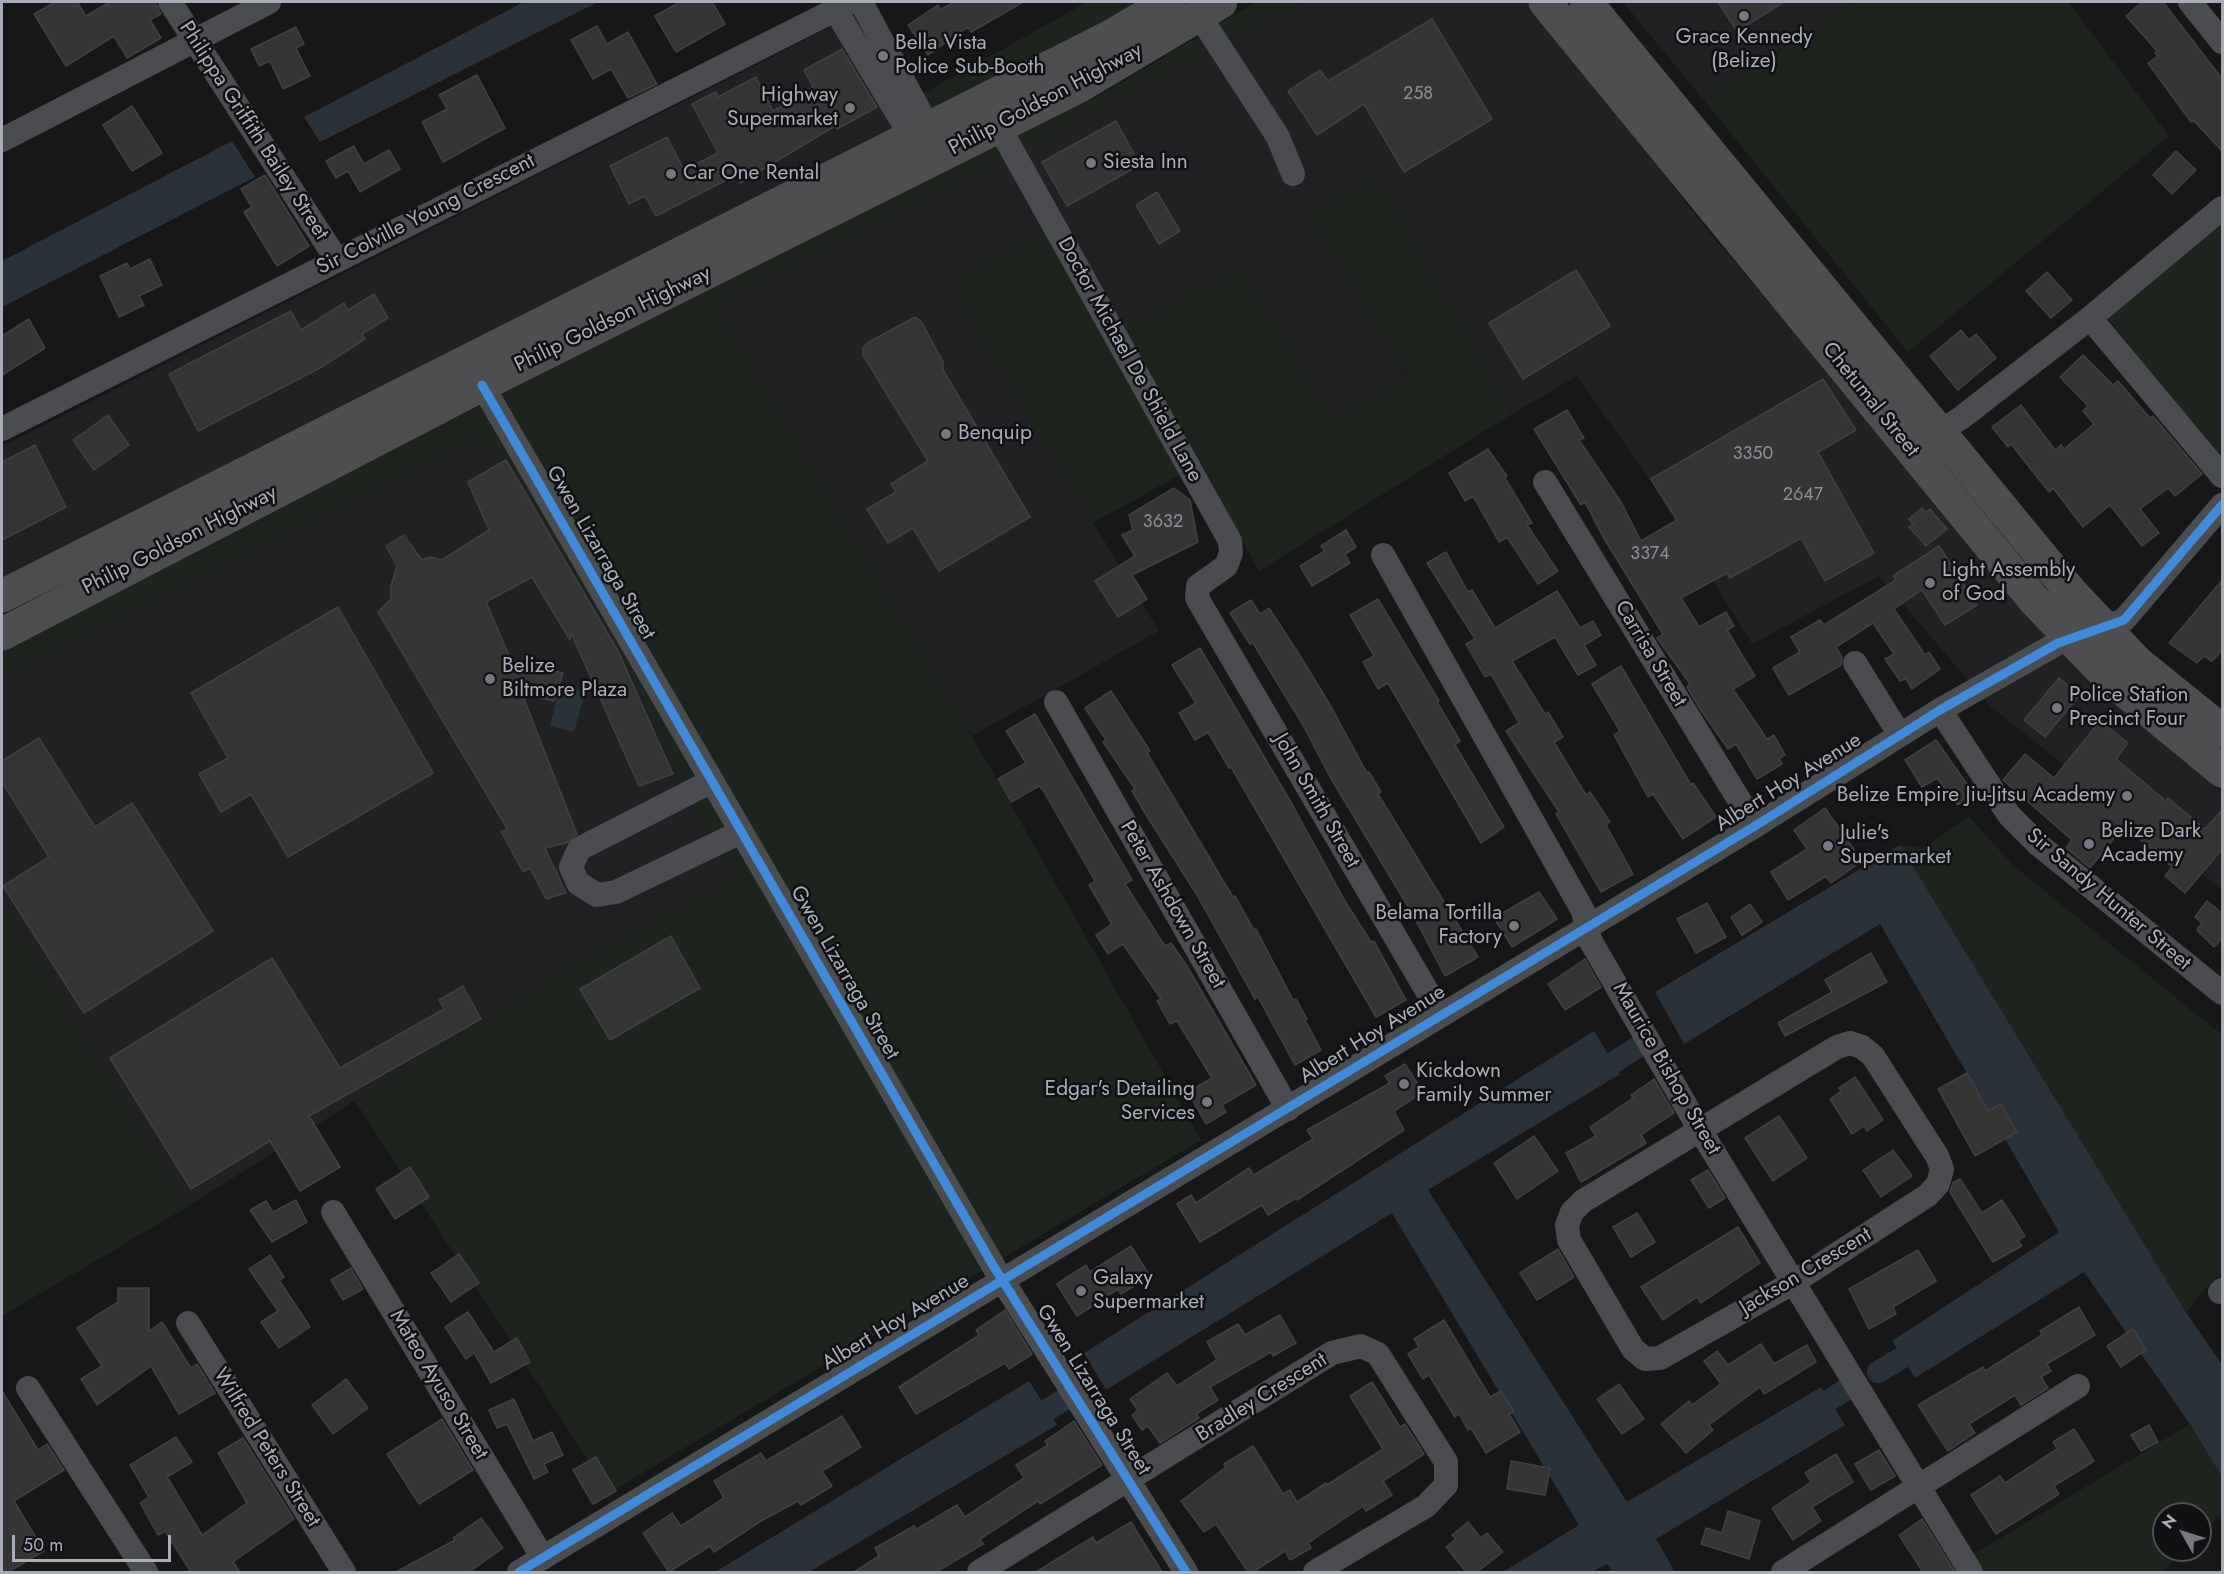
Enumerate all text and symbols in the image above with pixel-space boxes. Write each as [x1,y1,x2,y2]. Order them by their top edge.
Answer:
marker: Grace Kennedy (Belize) [1737,9,1751,23]
street label: Philippa Griffith Bailey Street [173,17,333,245]
place label: Grace Kennedy (Belize) [1676,25,1812,75]
place label: Bella Vista Police Sub-Booth [895,31,1044,81]
street label: Philip Goldson Highway [945,38,1147,162]
marker: Bella Vista Police Sub-Booth [876,49,890,63]
place label: Highway Supermarket [727,83,838,133]
house number: 258 [1403,84,1433,106]
marker: Highway Supermarket [843,101,857,115]
street label: Sir Colville Young Crescent [313,149,539,281]
place label: Siesta Inn [1103,150,1188,176]
marker: Siesta Inn [1084,156,1098,170]
place label: Car One Rental [683,161,819,187]
marker: Car One Rental [664,167,678,181]
street label: Doctor Michael De Shield Lane [1051,233,1207,487]
street label: Philip Goldson Highway [511,262,715,378]
street label: Chetumal Street [1816,338,1924,462]
place label: Benquip [958,421,1032,447]
marker: Benquip [939,427,953,441]
house number: 3350 [1733,444,1773,466]
street label: Gwen Lizarraga Street [540,462,660,644]
street label: Philip Goldson Highway [78,481,282,601]
house number: 2647 [1783,485,1823,507]
house number: 3632 [1143,512,1183,534]
house number: 3374 [1630,544,1670,566]
place label: Light Assembly of God [1942,558,2075,608]
marker: Light Assembly of God [1923,576,1937,590]
street label: Carrisa Street [1608,596,1692,712]
place label: Belize Biltmore Plaza [502,654,627,704]
marker: Belize Biltmore Plaza [483,672,497,686]
place label: Police Station Precinct Four [2069,683,2188,733]
marker: Police Station Precinct Four [2050,701,2064,715]
street label: Albert Hoy Avenue [1711,728,1867,838]
street label: John Smith Street [1267,729,1365,873]
place label: Belize Empire Jiu-Jitsu Academy [1837,783,2115,809]
marker: Belize Empire Jiu-Jitsu Academy [2120,789,2134,803]
street label: Peter Ashdown Street [1114,817,1230,993]
place label: Belize Dark Academy [2101,819,2201,869]
place label: Julie's Supermarket [1840,821,1951,871]
street label: Sir Sandy Hunter Street [2021,824,2195,976]
marker: Belize Dark Academy [2082,837,2096,851]
marker: Julie's Supermarket [1821,839,1835,853]
street label: Gwen Lizarraga Street [784,882,904,1064]
place label: Belama Tortilla Factory [1375,901,1502,951]
marker: Belama Tortilla Factory [1507,919,1521,933]
street label: Maurice Bishop Street [1606,978,1726,1160]
street label: Albert Hoy Avenue [1295,980,1451,1090]
place label: Kickdown Family Summer [1416,1059,1551,1109]
place label: Edgar's Detailing Services [1045,1077,1195,1127]
marker: Kickdown Family Summer [1397,1077,1411,1091]
marker: Edgar's Detailing Services [1200,1095,1214,1109]
street label: Jackson Crescent [1736,1223,1876,1321]
place label: Galaxy Supermarket [1093,1266,1204,1316]
street label: Albert Hoy Avenue [818,1269,974,1377]
marker: Galaxy Supermarket [1074,1284,1088,1298]
street label: Gwen Lizarraga Street [1030,1300,1156,1480]
street label: Mateo Ayuso Street [383,1306,493,1464]
street label: Bradley Crescent [1192,1348,1332,1448]
street label: Wilfred Peters Street [207,1364,325,1532]
north arrow [2152,1502,2212,1562]
text: N [2156,1509,2182,1534]
scale bar [15,1523,174,1561]
text: 50 m [23,1532,63,1558]

